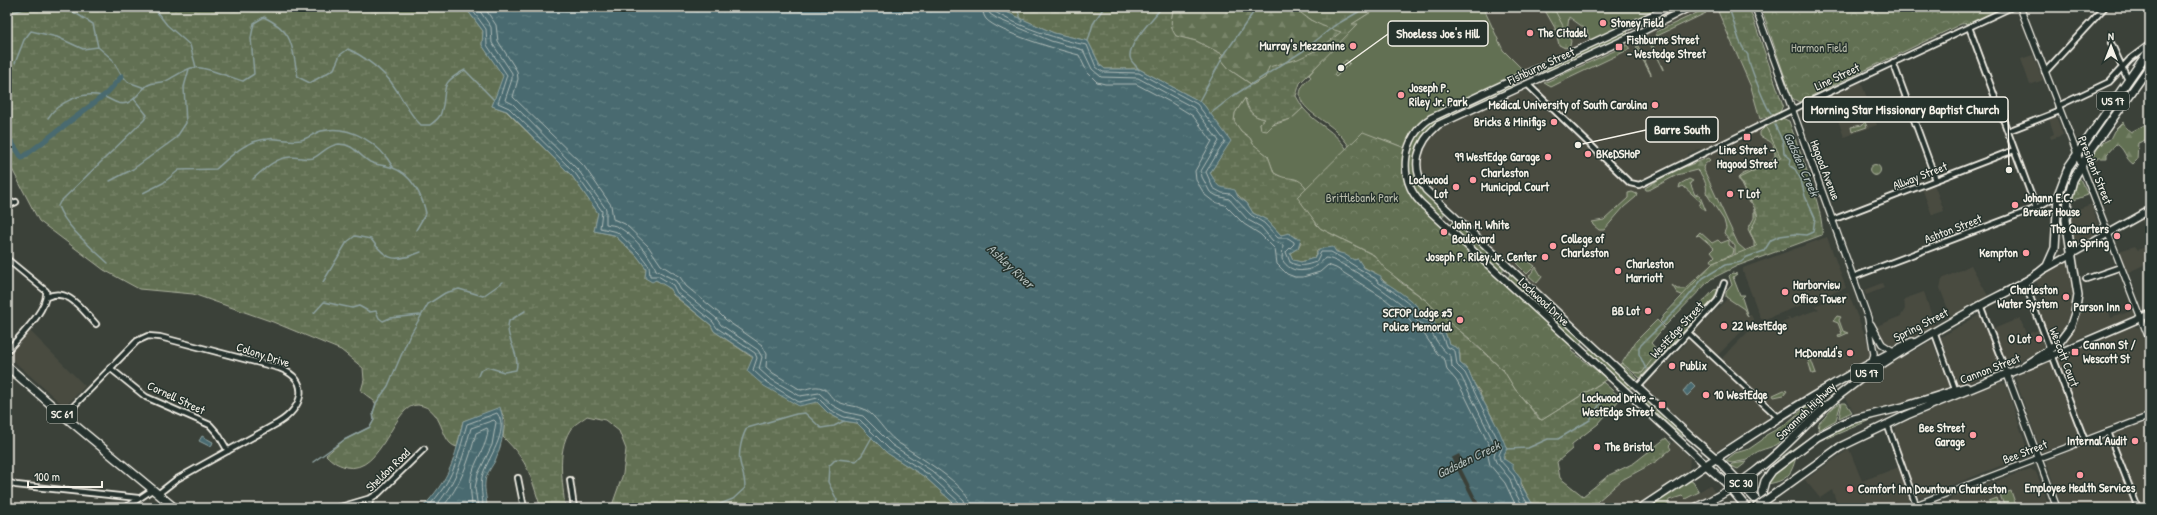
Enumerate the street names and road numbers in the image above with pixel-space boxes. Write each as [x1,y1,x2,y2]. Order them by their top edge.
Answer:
street label: Fishburne Street [1504,42,1578,89]
street label: Line Street [1811,58,1863,94]
road number: US 17 [2097,92,2129,110]
street label: President Street [2074,133,2117,207]
street label: Hagood Avenue [1806,137,1845,203]
street label: Allway Street [1890,157,1950,194]
street label: Ashton Street [1921,209,1985,247]
street label: Lockwood Drive [1515,274,1574,330]
street label: WestEdge Street [1646,297,1708,362]
street label: Spring Street [1890,303,1952,346]
street label: Wescott Court [2045,325,2084,390]
street label: Colony Drive [234,338,292,371]
street label: Cannon Street [1957,349,2023,388]
road number: US 17 [1851,364,1883,382]
street label: Cornell Street [144,377,209,419]
street label: Savannah Highway [1772,378,1839,444]
road number: SC 61 [47,405,77,423]
street label: Bee Street [2000,435,2050,468]
street label: Sheldon Road [362,444,414,495]
road number: SC 30 [1725,474,1757,492]

